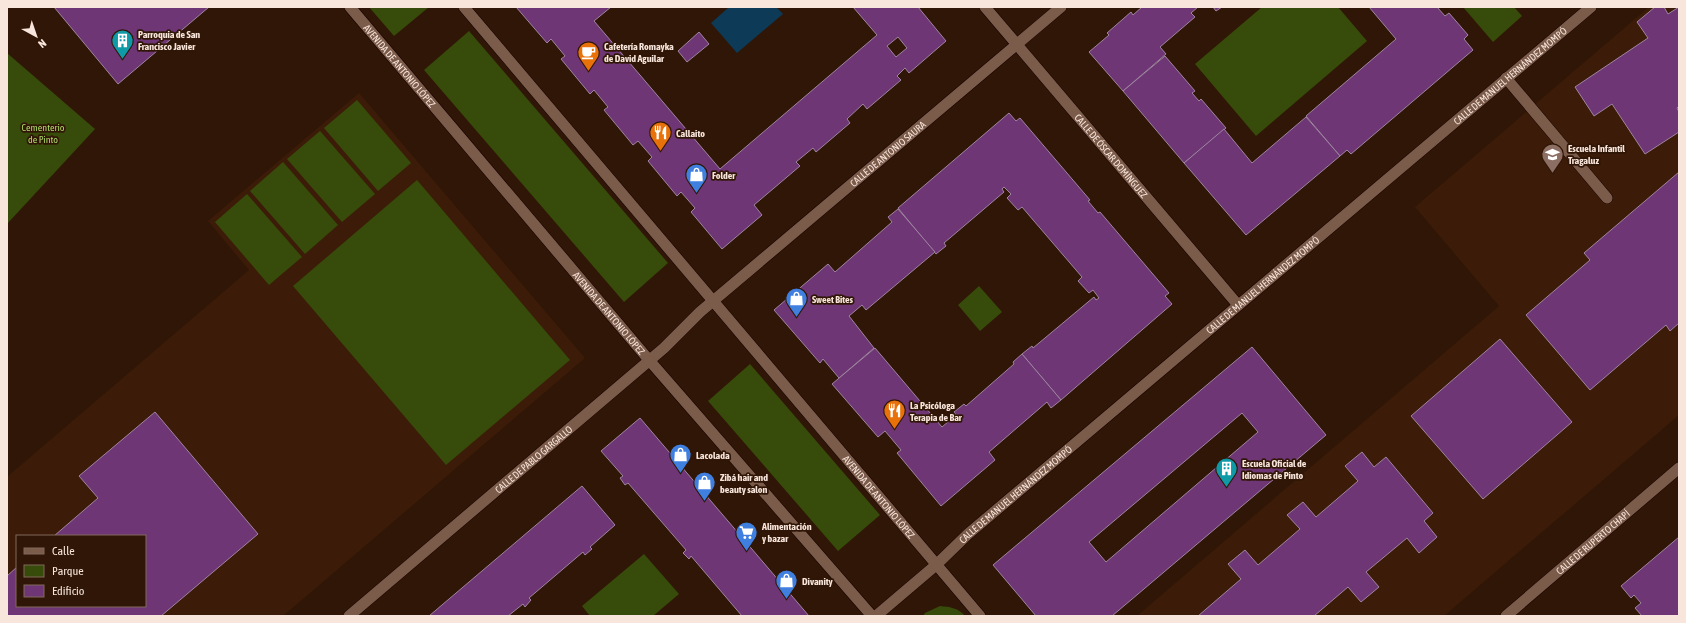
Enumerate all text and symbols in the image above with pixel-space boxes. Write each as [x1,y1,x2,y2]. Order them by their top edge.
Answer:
north arrow [16,16,56,56]
street label: AVENIDA DE ANTONIO LÓPEZ [361,22,438,110]
street label: CALLE DE MANUEL HERNÁNDEZ MOMPÓ [1451,25,1569,127]
building icon: Parroquia de San Francisco Javier [109,27,135,60]
place label: Parroquia de San Francisco Javier [138,29,200,52]
text: N [36,37,49,50]
cafe icon: Cafetería Romayka de David Aguilar [575,39,601,72]
place label: Cafetería Romayka de David Aguilar [604,41,674,64]
street label: CALLE DE ÓSCAR DOMÍNGUEZ [1072,112,1150,201]
street label: CALLE DE ANTONIO SAURA [848,119,928,189]
restaurant icon: Callaito [647,120,673,153]
park label: Cementerio de Pinto [22,122,65,145]
place label: Callaito [676,128,705,139]
school or university icon: Escuela Infantil Tragaluz [1540,141,1566,174]
place label: Escuela Infantil Tragaluz [1568,143,1625,166]
shop icon: Folder [684,162,710,195]
place label: Folder [712,170,736,181]
street label: CALLE DE MANUEL HERNÁNDEZ MOMPÓ [1204,234,1322,336]
street label: AVENIDA DE ANTONIO LÓPEZ [571,270,647,357]
shop icon: Sweet Bites [783,286,809,319]
place label: Sweet Bites [812,294,854,305]
restaurant icon: La Psicóloga Terapia de Bar [881,398,907,431]
place label: La Psicóloga Terapia de Bar [910,400,963,423]
street label: CALLE DE PABLO GARGALLO [493,424,575,495]
shop icon: Lacolada [667,442,693,475]
street label: CALLE DE MANUEL HERNÁNDEZ MOMPÓ [957,444,1074,546]
place label: Lacolada [696,450,730,461]
street label: AVENIDA DE ANTONIO LÓPEZ [840,453,917,541]
building icon: Escuela Oficial de Idiomas de Pinto [1214,456,1240,489]
place label: Escuela Oficial de Idiomas de Pinto [1242,458,1307,481]
shop icon: Zibá hair and beauty salon [691,470,717,503]
place label: Zibá hair and beauty salon [720,472,768,495]
street label: CALLE DE RUPERTO CHAPÍ [1554,508,1632,577]
supermarket icon: Alimentación y bazar [734,519,760,552]
place label: Alimentación y bazar [761,521,812,544]
legend [16,535,146,607]
text: Calle [52,544,75,558]
text: Parque [52,564,84,578]
shop icon: Divanity [774,568,800,601]
place label: Divanity [802,576,834,587]
text: Edificio [52,584,85,598]

